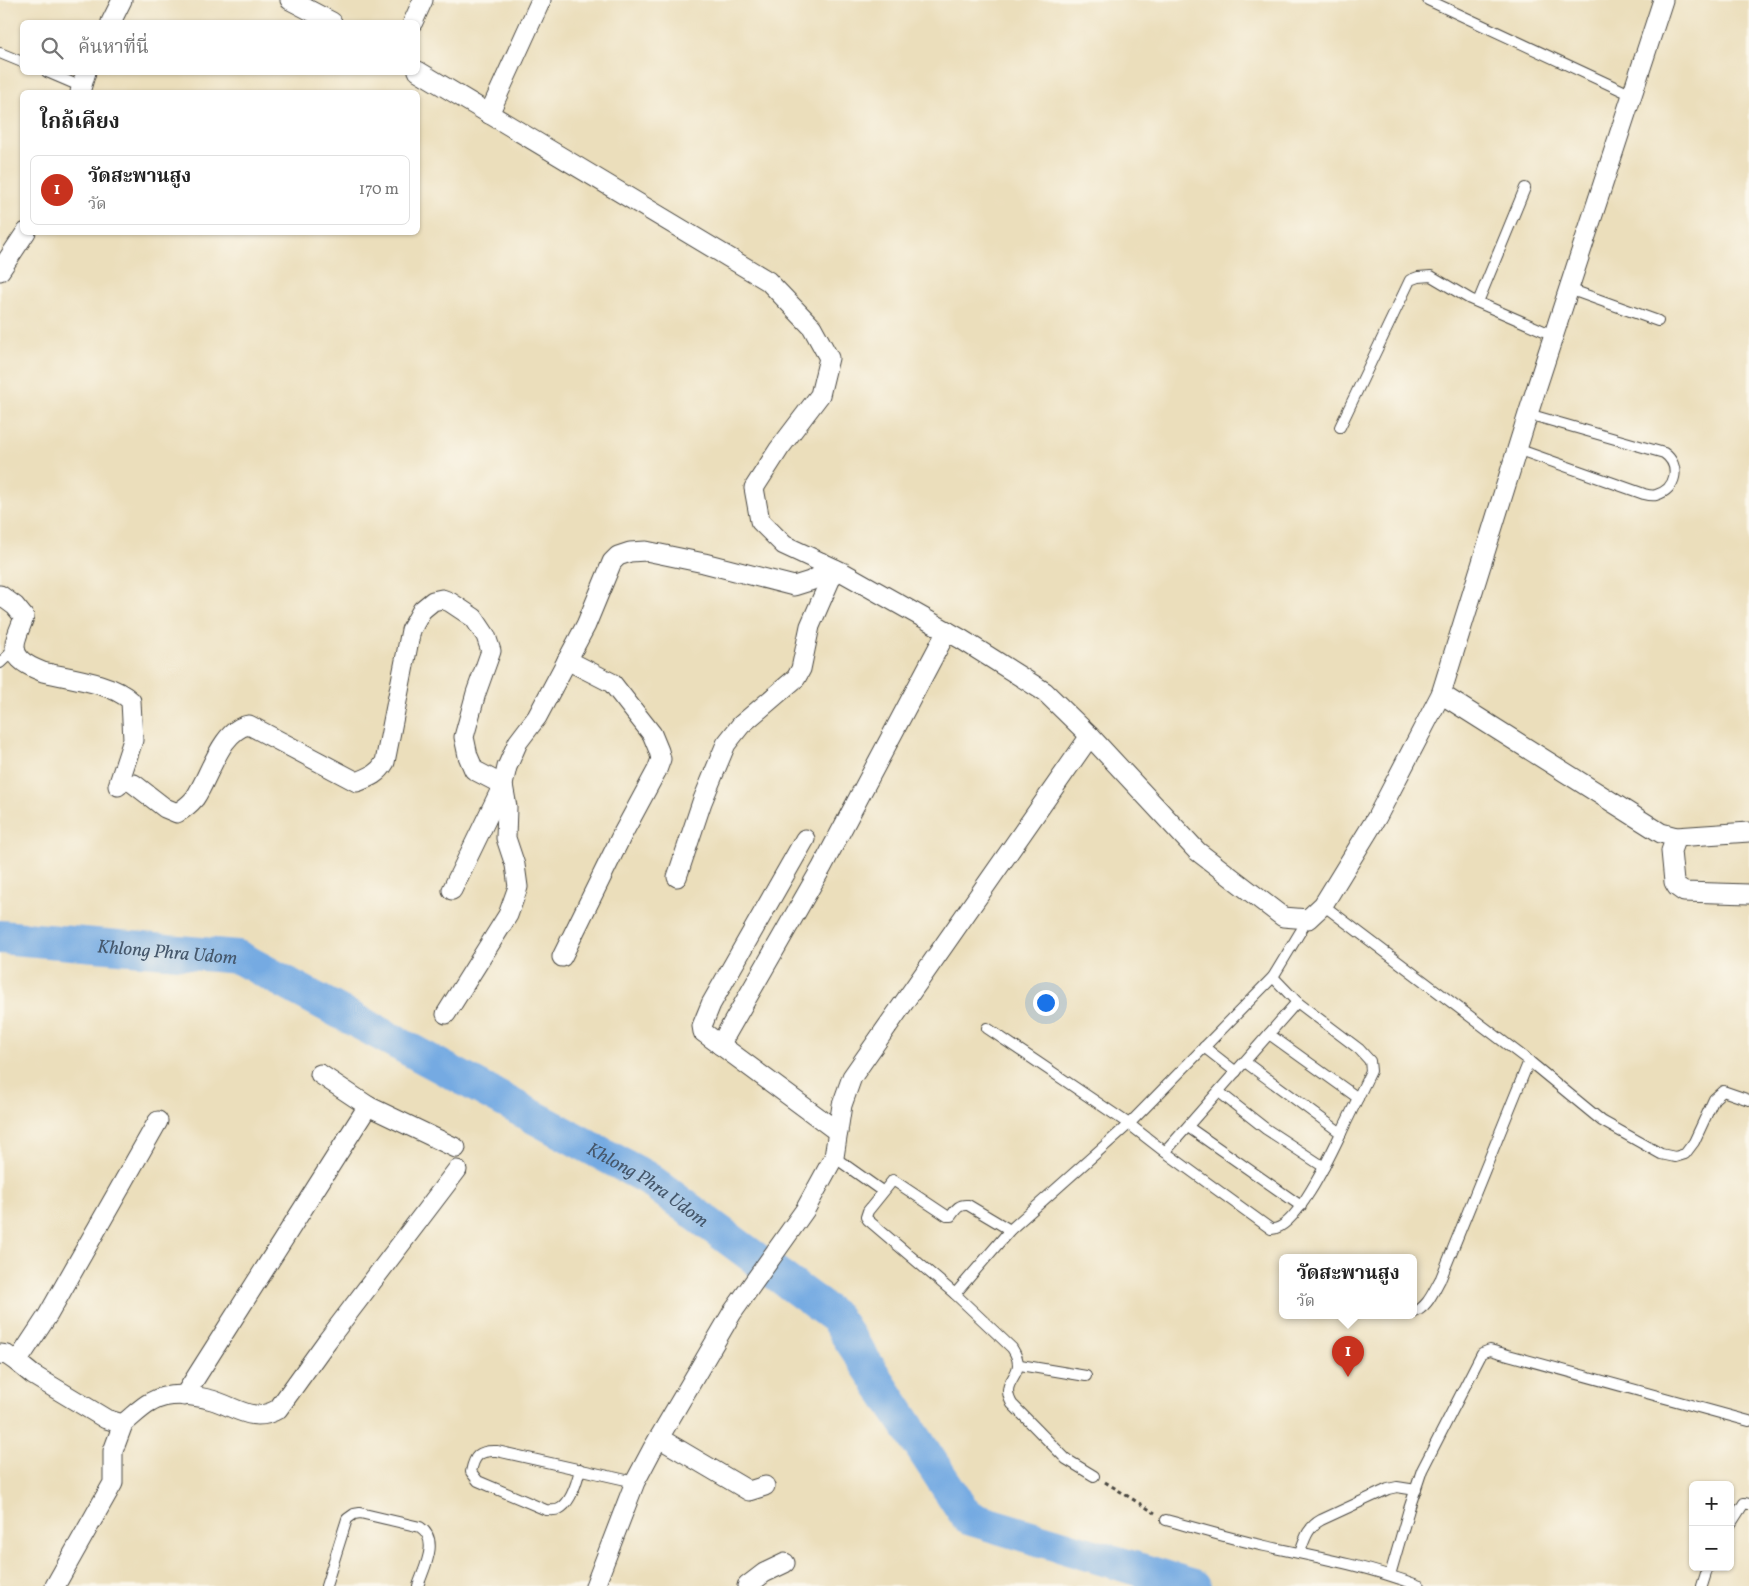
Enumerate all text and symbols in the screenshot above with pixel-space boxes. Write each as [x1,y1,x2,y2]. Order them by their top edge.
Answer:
search box [20,20,420,75]
icon: search [38,34,66,62]
text: ค้นหาที่นี่ [78,35,149,61]
text: ใกล้เคียง [40,108,120,137]
text: วัดสะพานสูง [88,164,191,190]
text: 1 [54,179,60,201]
text: 170 m [359,179,399,201]
text: วัด [88,194,107,216]
water label: Khlong Phra Udom [96,934,238,972]
your location [1033,990,1059,1016]
water label: Khlong Phra Udom [582,1137,713,1234]
popup [1279,1254,1417,1319]
text: วัดสะพานสูง [1296,1261,1400,1287]
text: วัด [1296,1291,1315,1313]
pin: 1 [1332,1336,1364,1377]
map controls [1689,1481,1734,1571]
button: + [1689,1481,1734,1526]
button: − [1689,1526,1734,1571]

